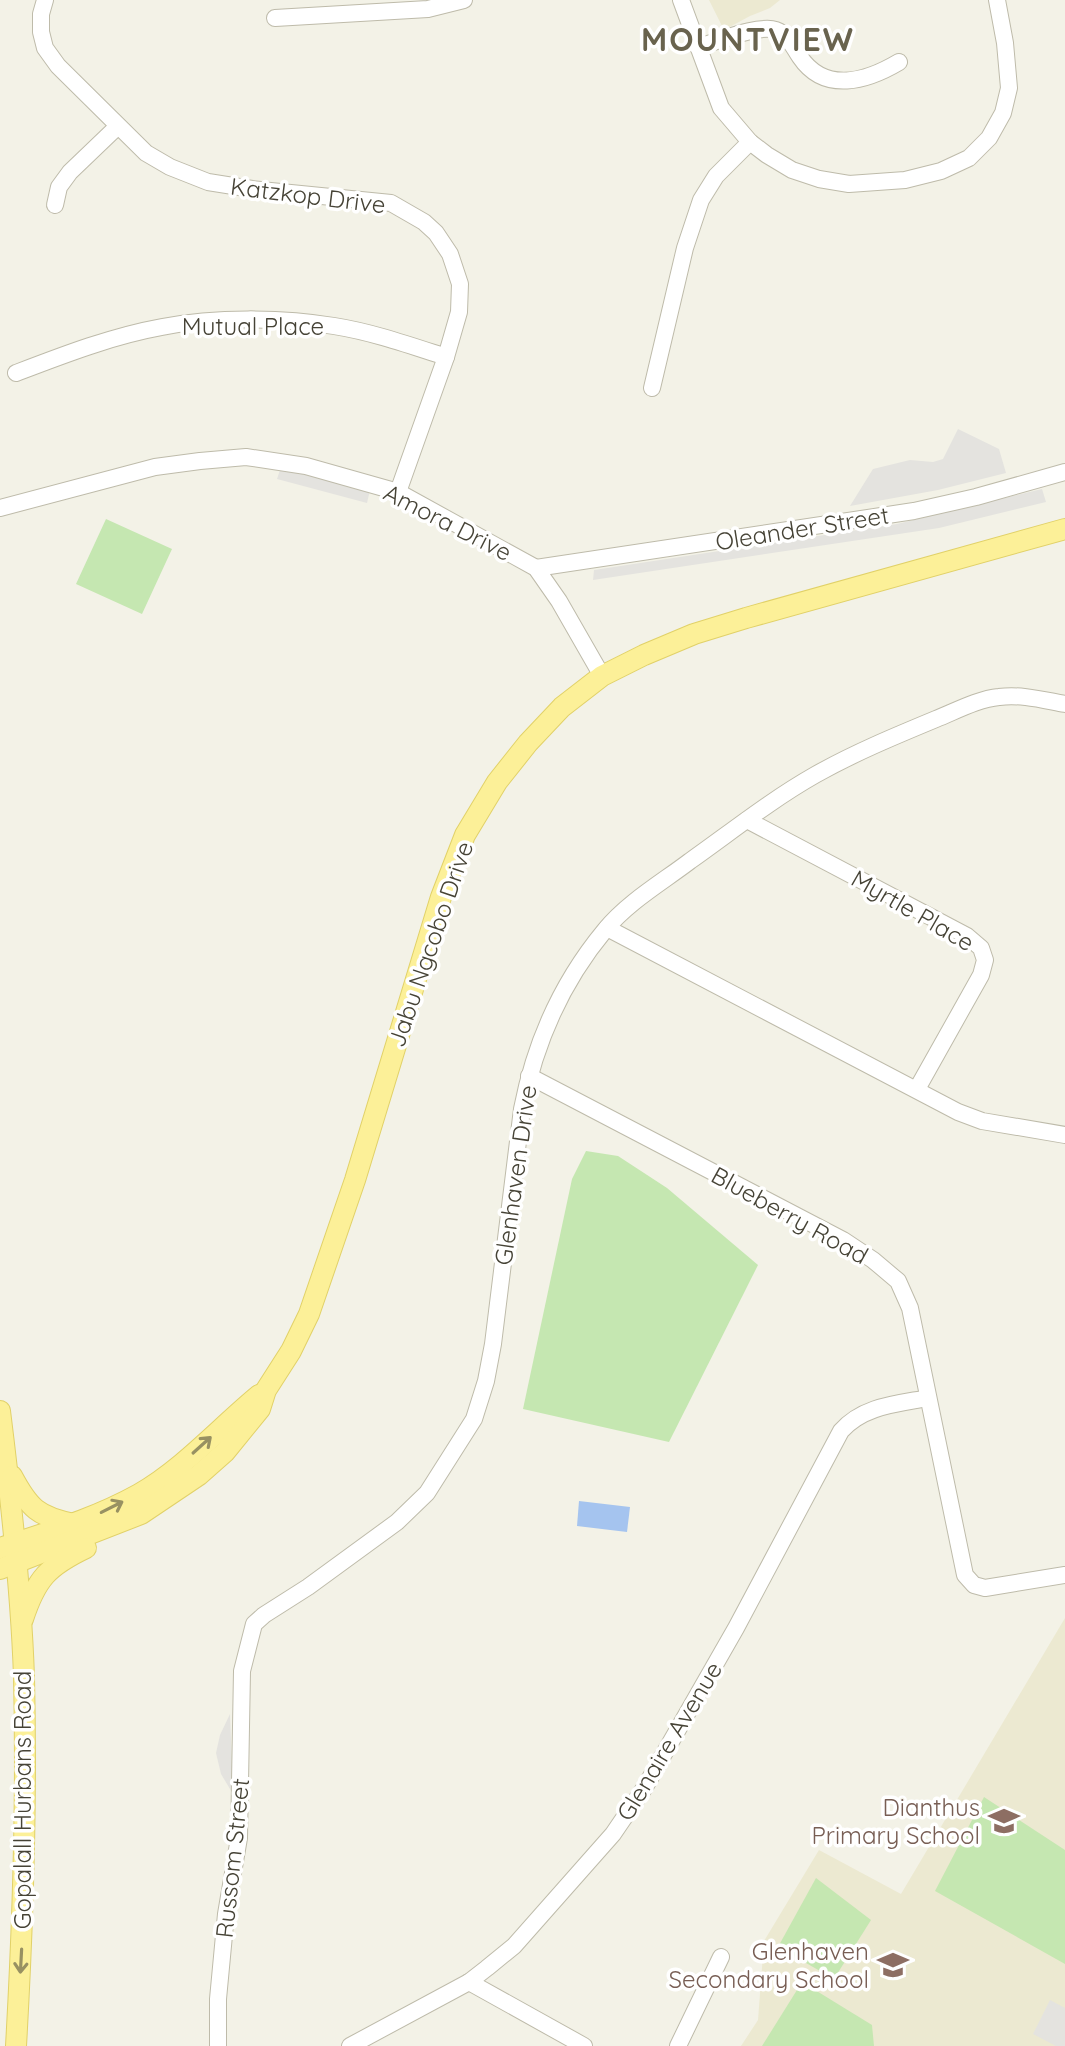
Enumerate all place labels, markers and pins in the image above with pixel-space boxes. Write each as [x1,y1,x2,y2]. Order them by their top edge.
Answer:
place label: Dianthus Primary School [811,1792,980,1850]
school or university icon: Dianthus Primary School [987,1804,1021,1838]
place label: Glenhaven Secondary School [669,1936,869,1994]
school or university icon: Glenhaven Secondary School [876,1948,910,1982]

